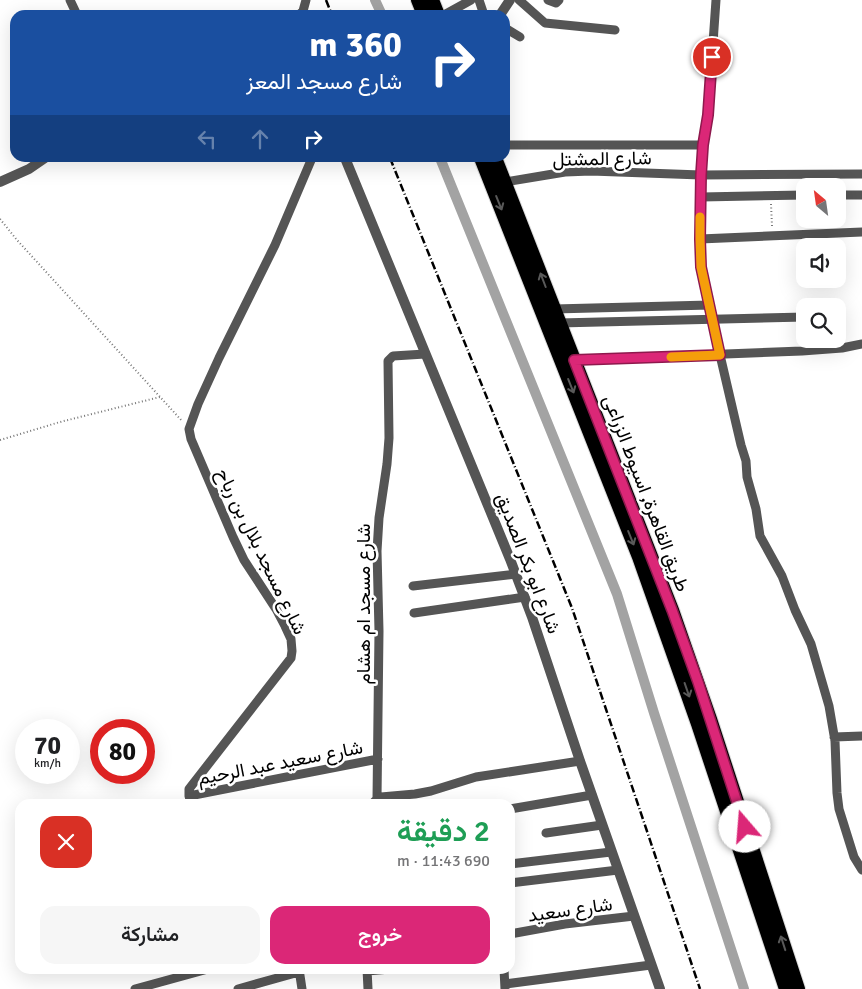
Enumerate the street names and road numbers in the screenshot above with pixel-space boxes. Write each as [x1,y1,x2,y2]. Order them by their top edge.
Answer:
street label: شارع المشتل [552,146,652,172]
street label: طريق القاهرة, اسيوط الزراعى [597,392,695,595]
street label: شارع مسجد بلال بن رباح [210,464,312,639]
street label: شارع ابو بكر الصديق [490,490,566,637]
street label: شارع مسجد ام هشام [352,523,376,685]
street label: شارع سعيد عبد الرحيم [196,735,365,791]
street label: شارع سعيد [526,892,614,928]

